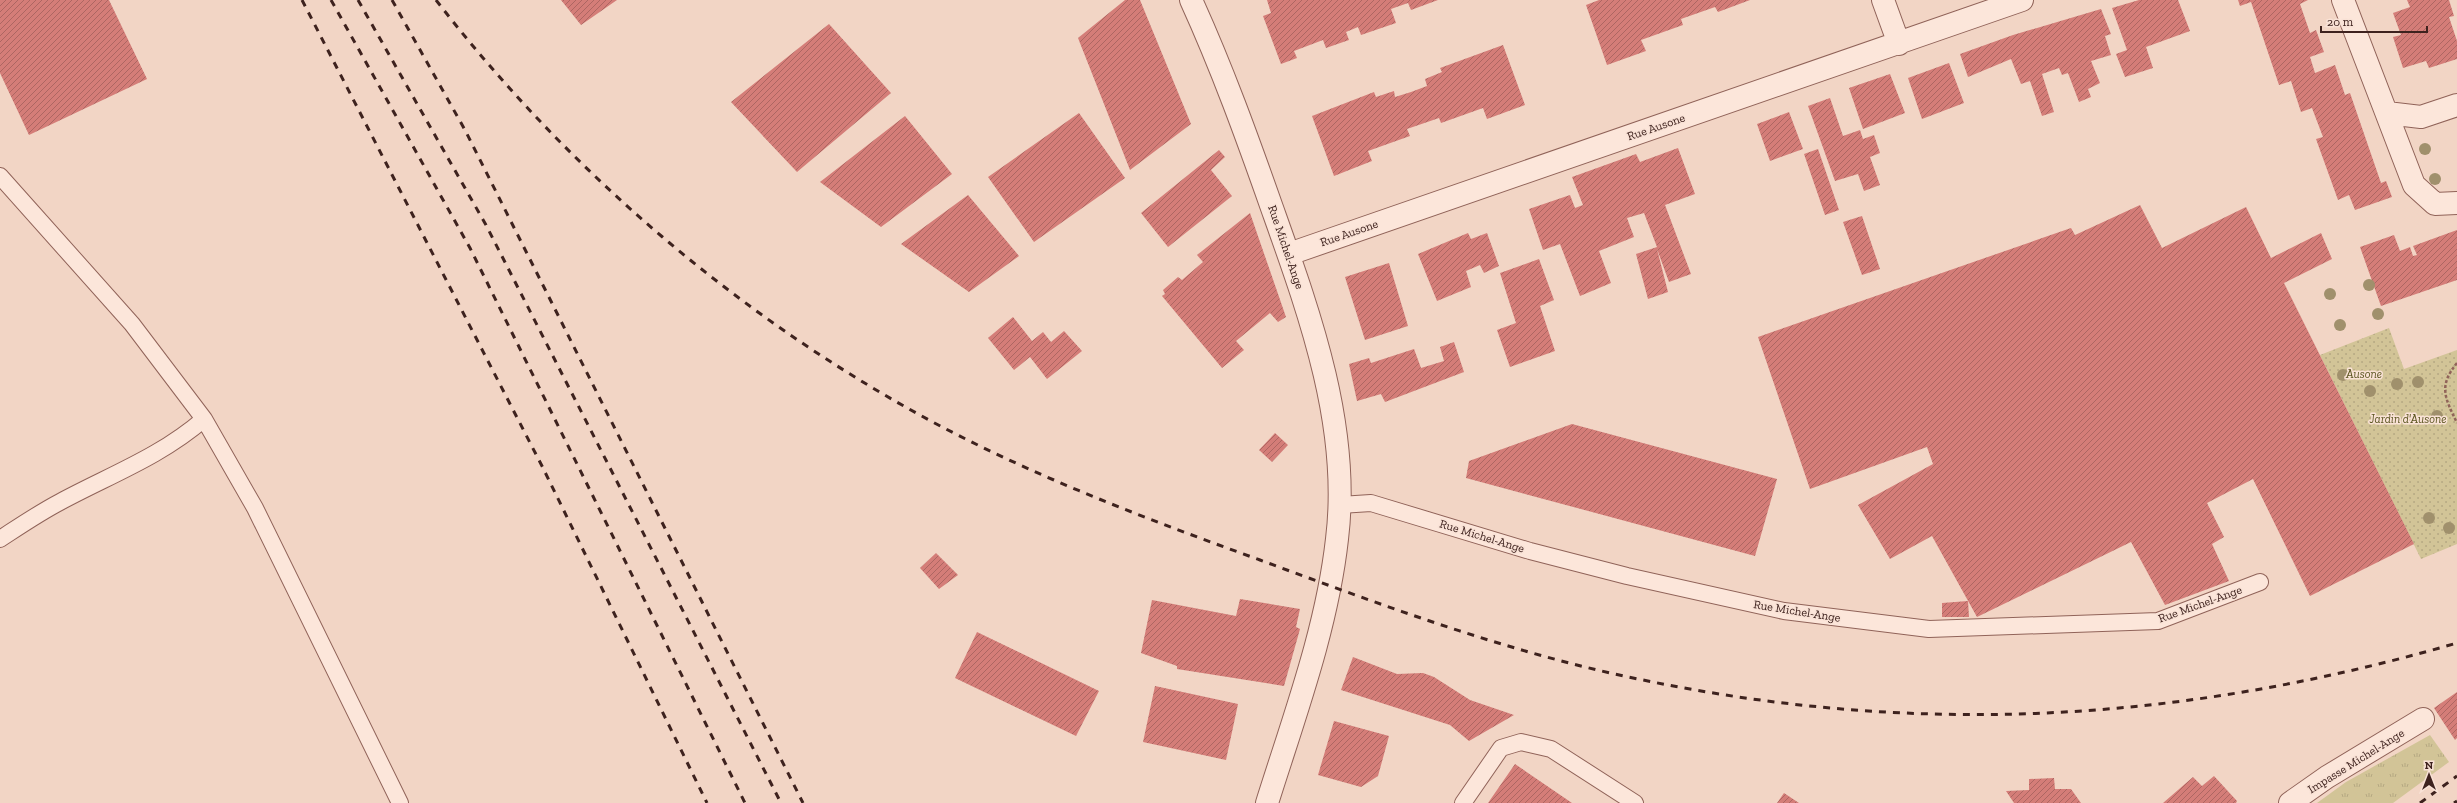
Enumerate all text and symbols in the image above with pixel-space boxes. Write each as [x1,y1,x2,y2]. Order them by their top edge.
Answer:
scale bar [2321,8,2427,34]
text: 20 m [2327,15,2354,29]
street label: Rue Ausone [1625,110,1687,143]
street label: Rue Michel-Ange [1265,203,1307,291]
street label: Rue Ausone [1318,216,1380,249]
park label: Ausone [2345,367,2382,381]
park label: Jardin d'Ausone [2369,412,2446,426]
street label: Rue Michel-Ange [1438,516,1526,556]
street label: Rue Michel-Ange [2156,582,2244,626]
street label: Rue Michel-Ange [1752,597,1842,625]
street label: Impasse Michel-Ange [2305,725,2407,796]
north arrow [2409,755,2449,795]
text: N [2425,759,2434,772]

